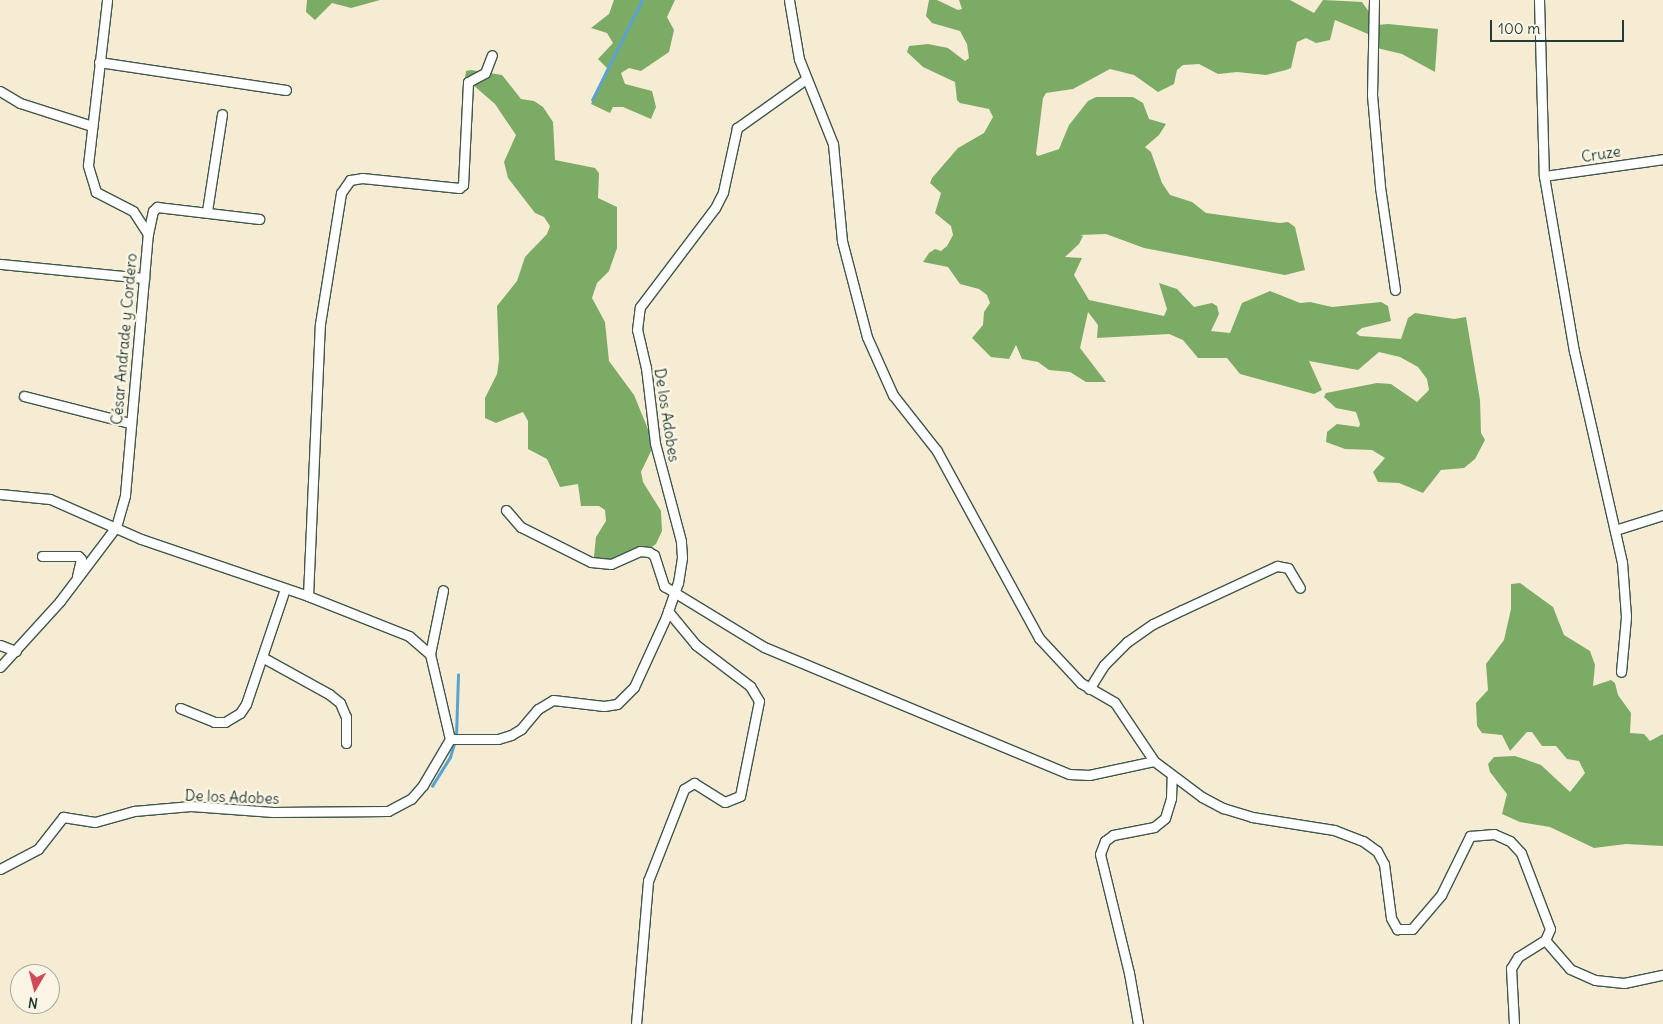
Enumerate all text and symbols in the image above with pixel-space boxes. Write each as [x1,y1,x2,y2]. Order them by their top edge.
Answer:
scale bar [1493,10,1627,42]
text: 100 m [1498,19,1540,38]
street label: Cruze [1580,142,1622,166]
street label: César Andrade y Cordero [108,253,140,425]
street label: De los Adobes [651,367,683,463]
street label: De los Adobes [184,786,280,808]
north arrow [10,964,60,1014]
text: N [27,993,39,1012]

